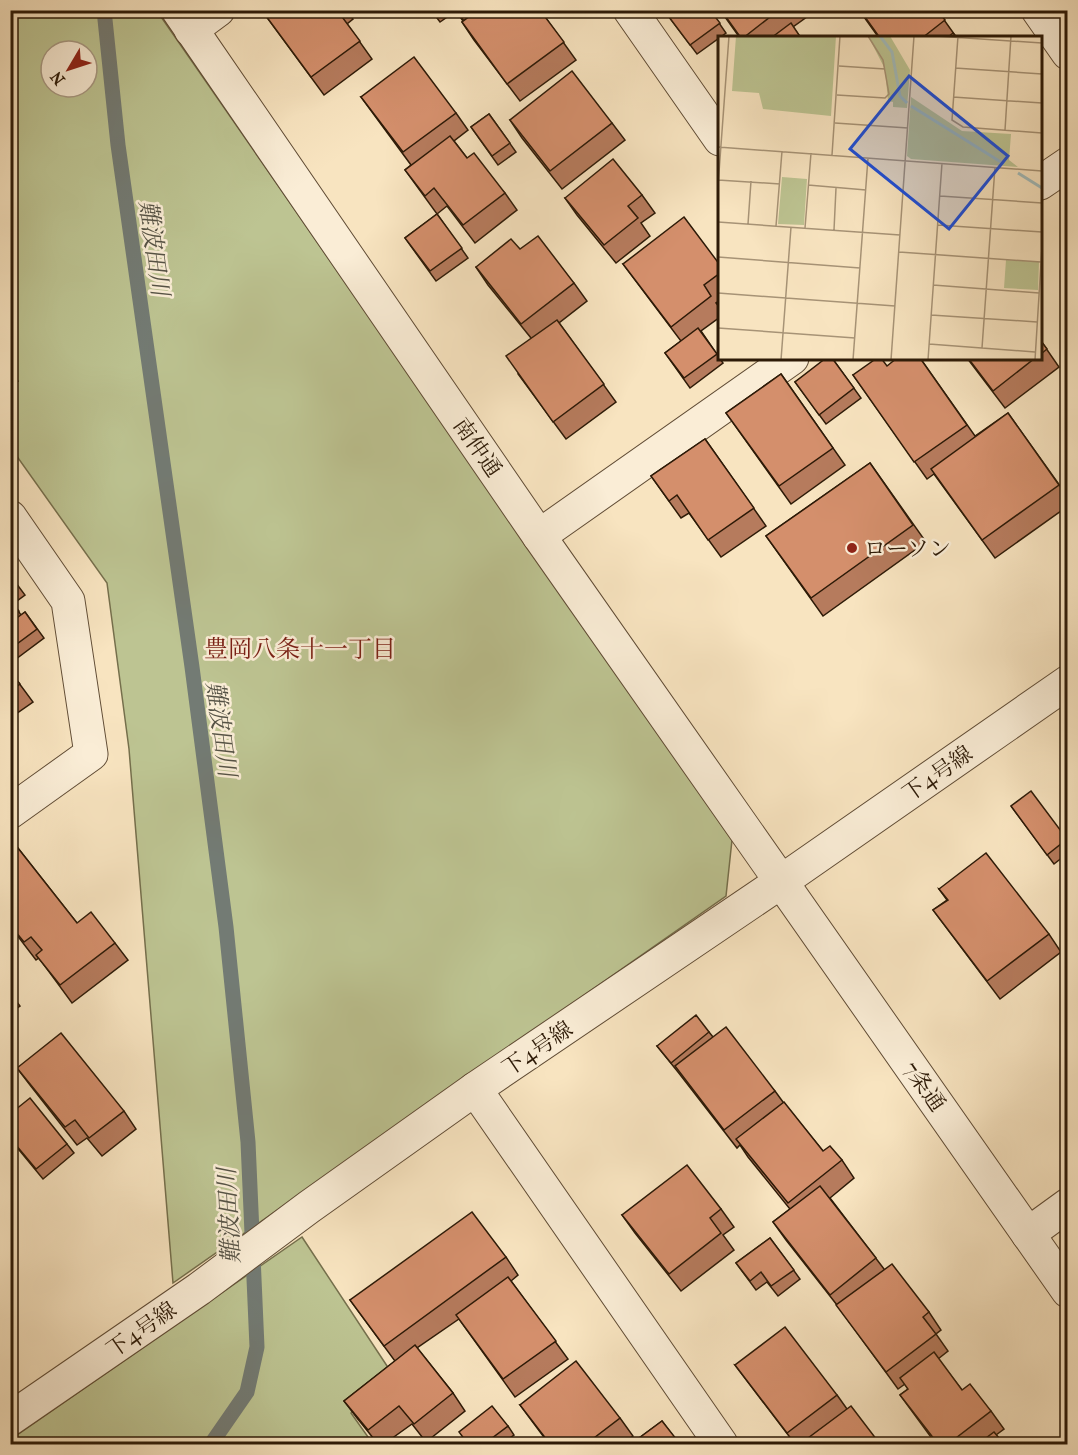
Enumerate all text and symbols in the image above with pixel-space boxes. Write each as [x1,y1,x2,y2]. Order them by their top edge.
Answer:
inset map [718,36,1042,360]
north arrow [39,39,99,99]
text: N [46,67,69,89]
water label: 難波田川 [133,199,175,300]
street label: 南仲通 [448,413,507,482]
place label: ローソン [864,536,951,562]
marker: ローソン [845,541,859,555]
district label: 豊岡八条十一丁目 [204,635,396,663]
water label: 難波田川 [200,680,242,781]
street label: 下4号線 [898,741,977,807]
street label: 下4号線 [498,1016,578,1082]
street label: 7条通 [898,1057,950,1116]
water label: 難波田川 [212,1164,245,1265]
street label: 下4号線 [102,1297,181,1363]

